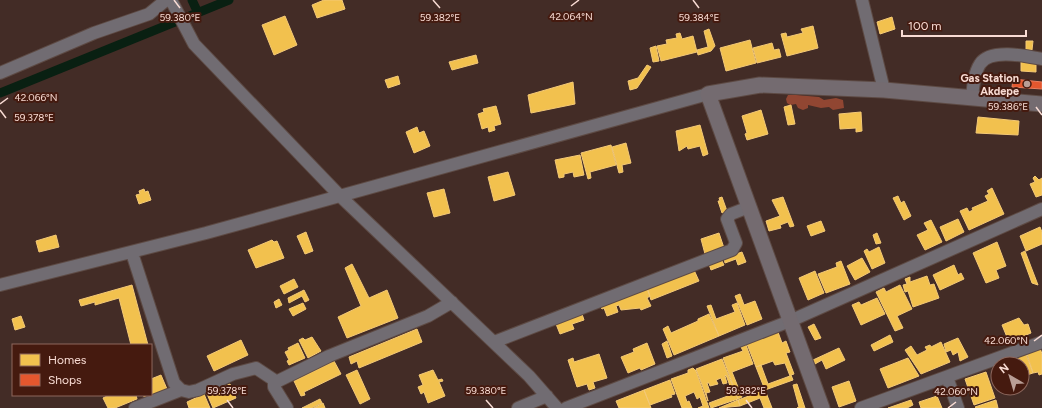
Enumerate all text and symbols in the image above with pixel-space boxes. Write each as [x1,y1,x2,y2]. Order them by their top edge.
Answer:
text: 42.064°N [549,10,593,23]
text: 59.380°E [159,11,201,24]
text: 59.382°E [420,11,460,24]
text: 59.384°E [679,11,720,24]
scale bar [902,12,1026,38]
text: 100 m [908,19,942,33]
place label: Gas Station Akdepe [960,72,1019,98]
marker: Gas Station Akdepe [1022,79,1032,89]
text: 42.066°N [14,91,58,104]
text: 59.386°E [988,100,1028,113]
text: 59.378°E [14,111,54,124]
text: 42.060°N [984,334,1028,347]
legend [12,344,152,396]
text: Homes [48,353,87,367]
north arrow [990,356,1030,396]
text: N [997,361,1012,376]
text: Shops [48,373,82,387]
text: 59.378°E [207,384,247,397]
text: 59.380°E [465,384,507,397]
text: 59.382°E [726,384,766,397]
text: 42.060°N [934,385,978,398]

